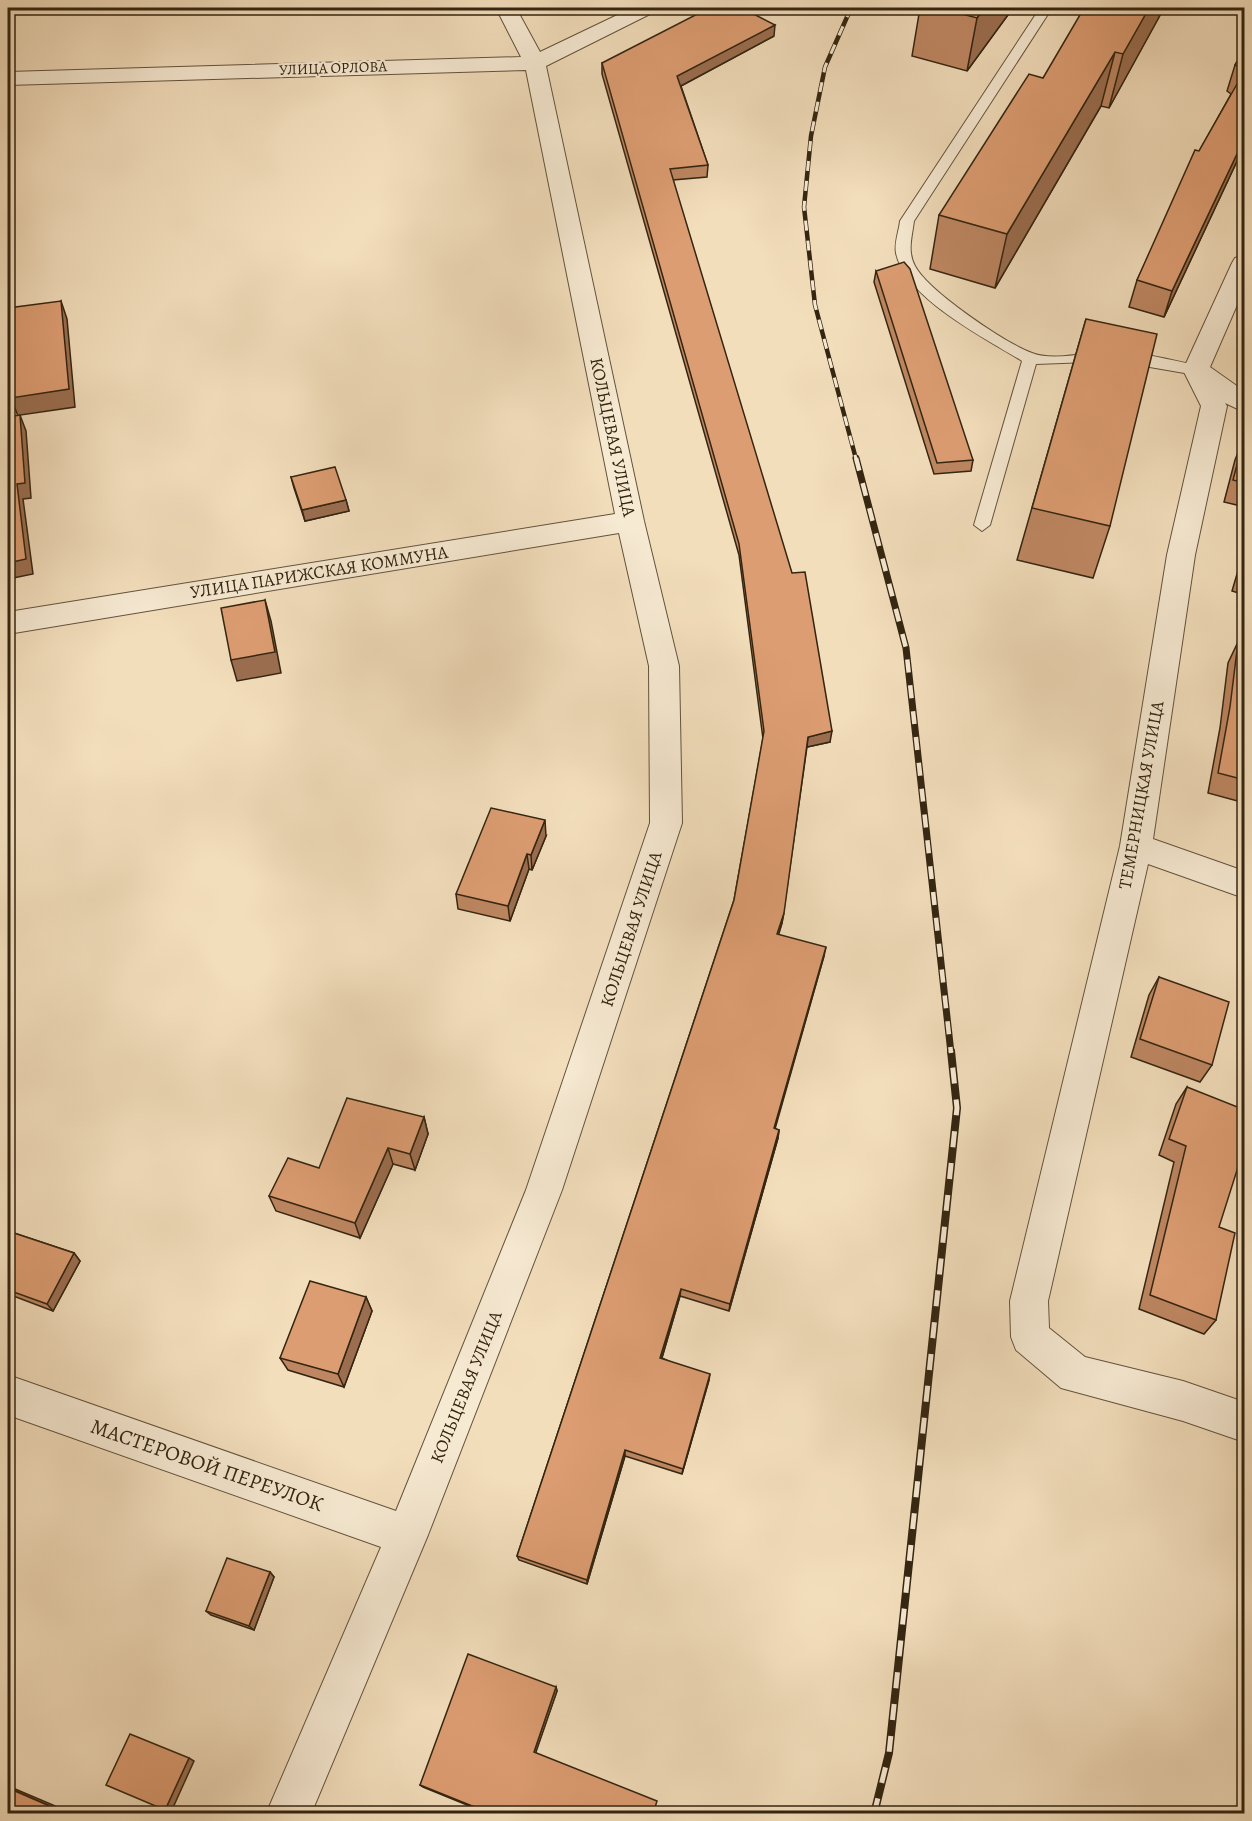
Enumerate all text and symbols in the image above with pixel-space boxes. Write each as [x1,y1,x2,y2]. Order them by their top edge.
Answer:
street label: УЛИЦА ОРЛОВА [279,56,388,80]
street label: КОЛЬЦЕВАЯ УЛИЦА [584,355,642,519]
street label: УЛИЦА ПАРИЖСКАЯ КОММУНА [188,540,450,604]
street label: ТЕМЕРНИЦКАЯ УЛИЦА [1113,699,1169,891]
street label: КОЛЬЦЕВАЯ УЛИЦА [595,848,668,1010]
street label: КОЛЬЦЕВАЯ УЛИЦА [424,1307,508,1467]
street label: МАСТЕРОВОЙ ПЕРЕУЛОК [87,1412,328,1518]

